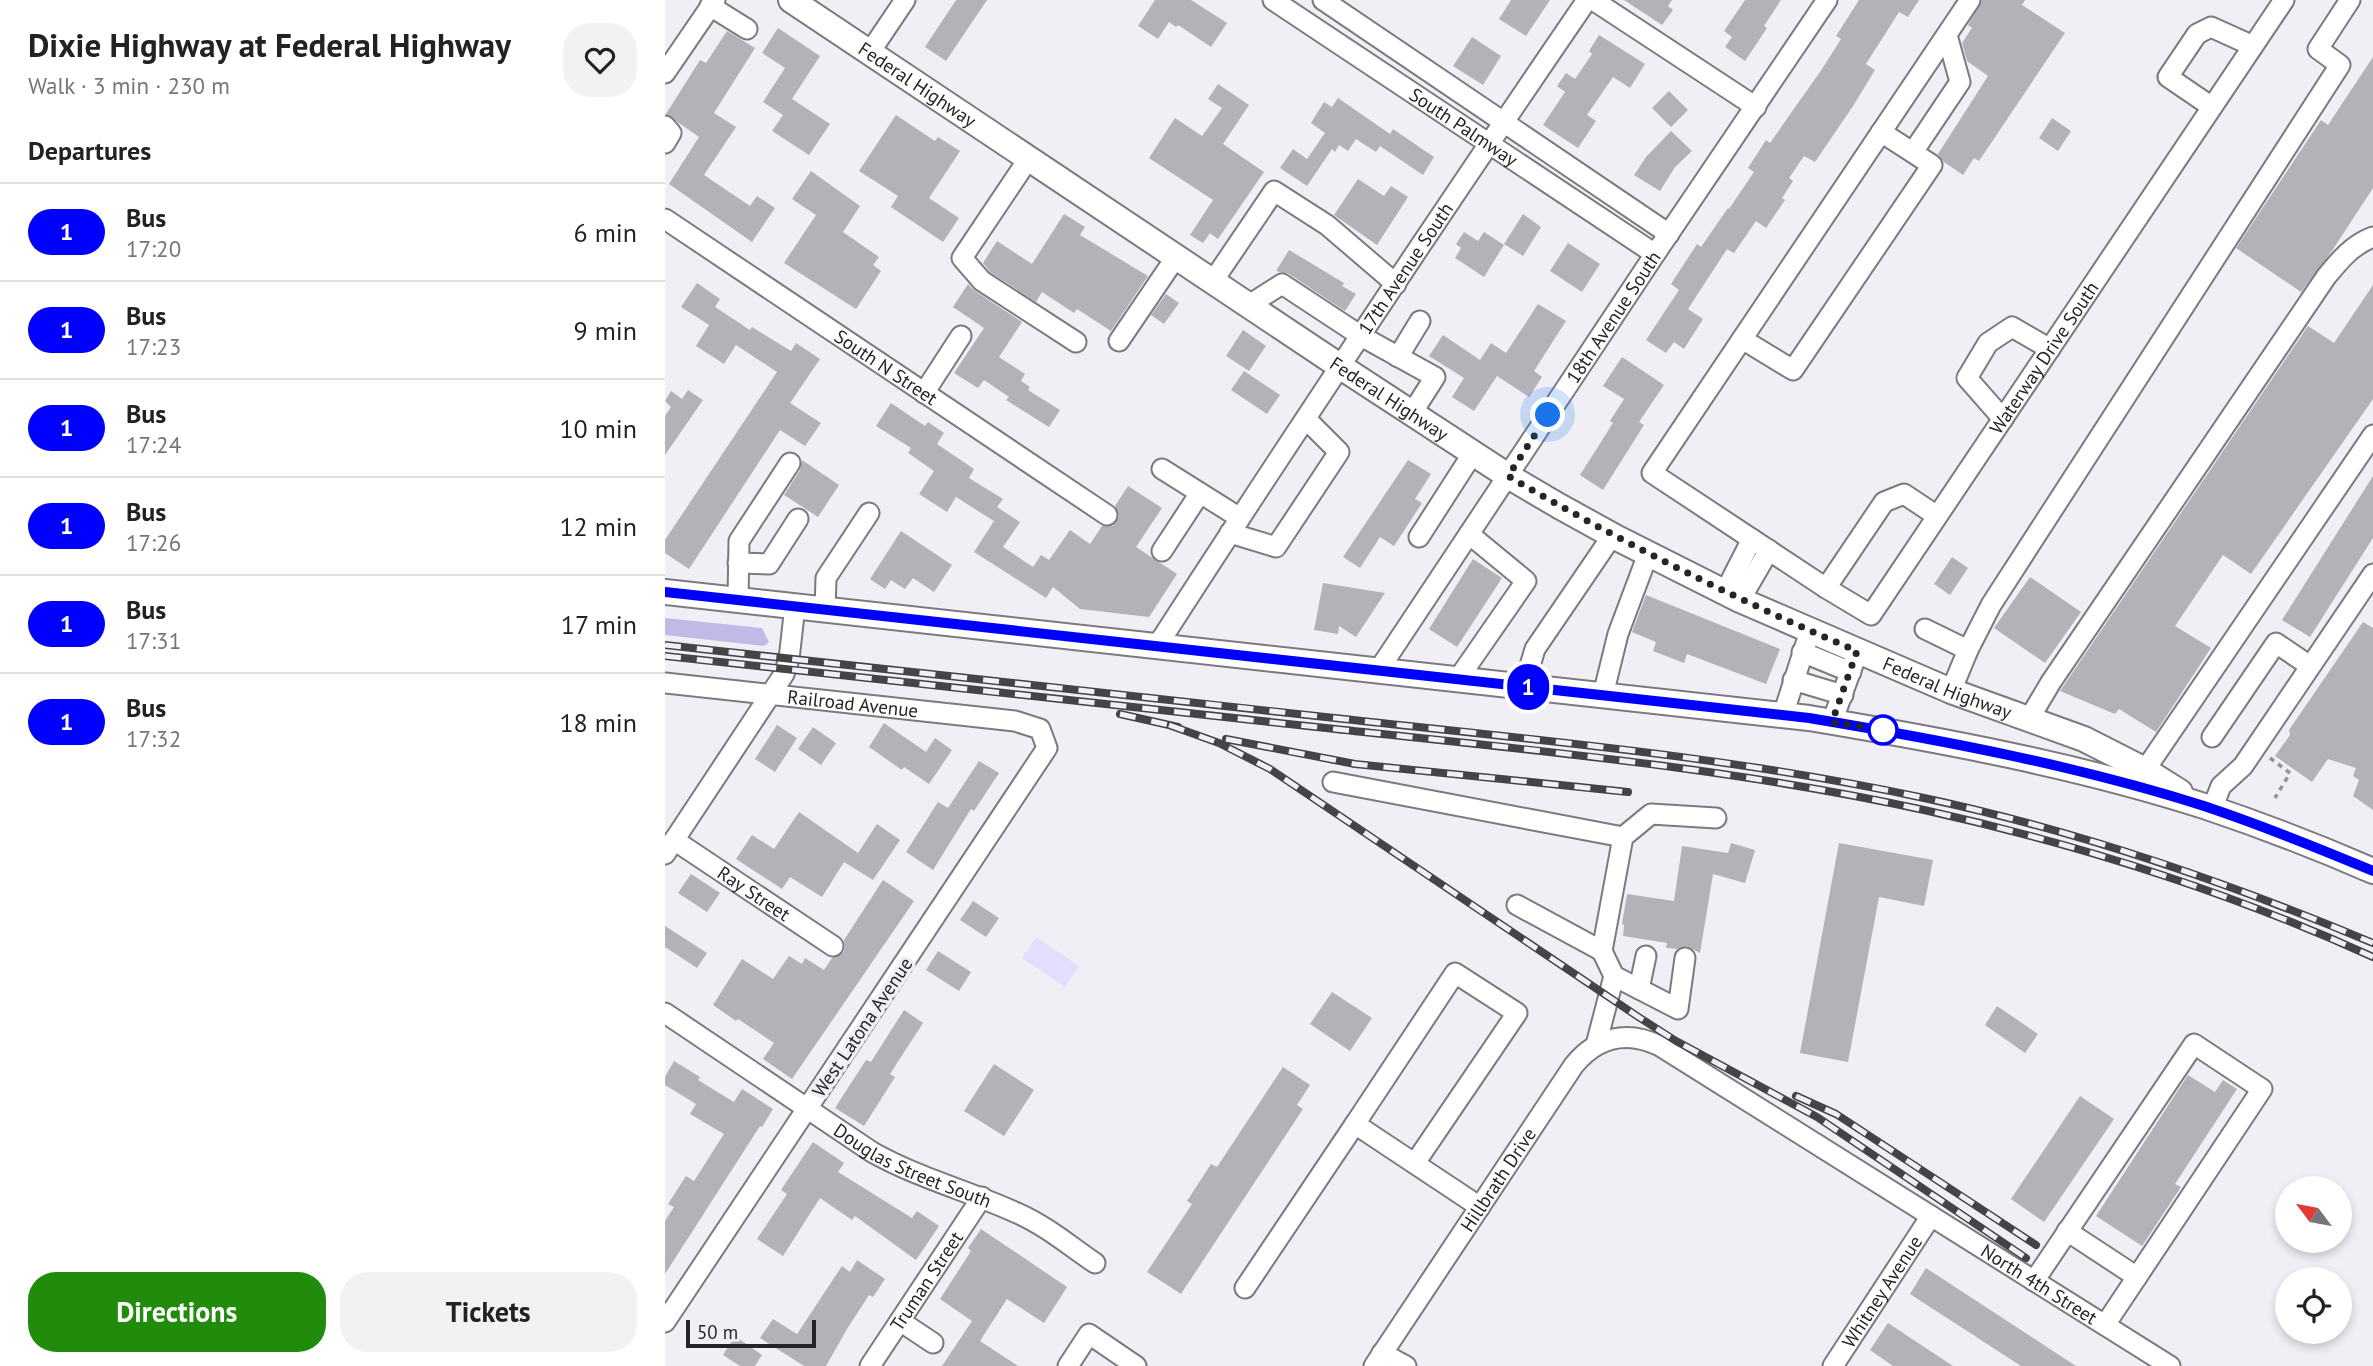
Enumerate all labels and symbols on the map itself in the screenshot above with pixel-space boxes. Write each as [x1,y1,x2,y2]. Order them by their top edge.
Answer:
street label: Federal Highway [854,36,981,132]
street label: South Palmway [1405,82,1523,172]
street label: 17th Avenue South [1353,198,1458,339]
street label: 18th Avenue South [1561,246,1666,388]
street label: Waterway Drive South [1984,277,2104,438]
street label: South N Street [830,324,943,410]
street label: Federal Highway [1326,351,1453,446]
your location [1530,397,1565,432]
street label: Federal Highway [1879,651,2015,724]
line badge: 1 [1505,664,1551,710]
street label: Railroad Avenue [786,684,920,722]
unlabelled marker [1868,715,1898,745]
street label: Ray Street [713,860,795,926]
street label: West Latona Avenue [806,953,918,1101]
street label: Douglas Street South [829,1118,995,1213]
street label: Hillbrath Drive [1455,1123,1541,1236]
north arrow [2275,1176,2352,1253]
street label: Truman Street [885,1226,968,1335]
street label: Whitney Avenue [1836,1231,1927,1352]
street label: North 4th Street [1976,1238,2102,1330]
scale bar [686,1317,815,1349]

